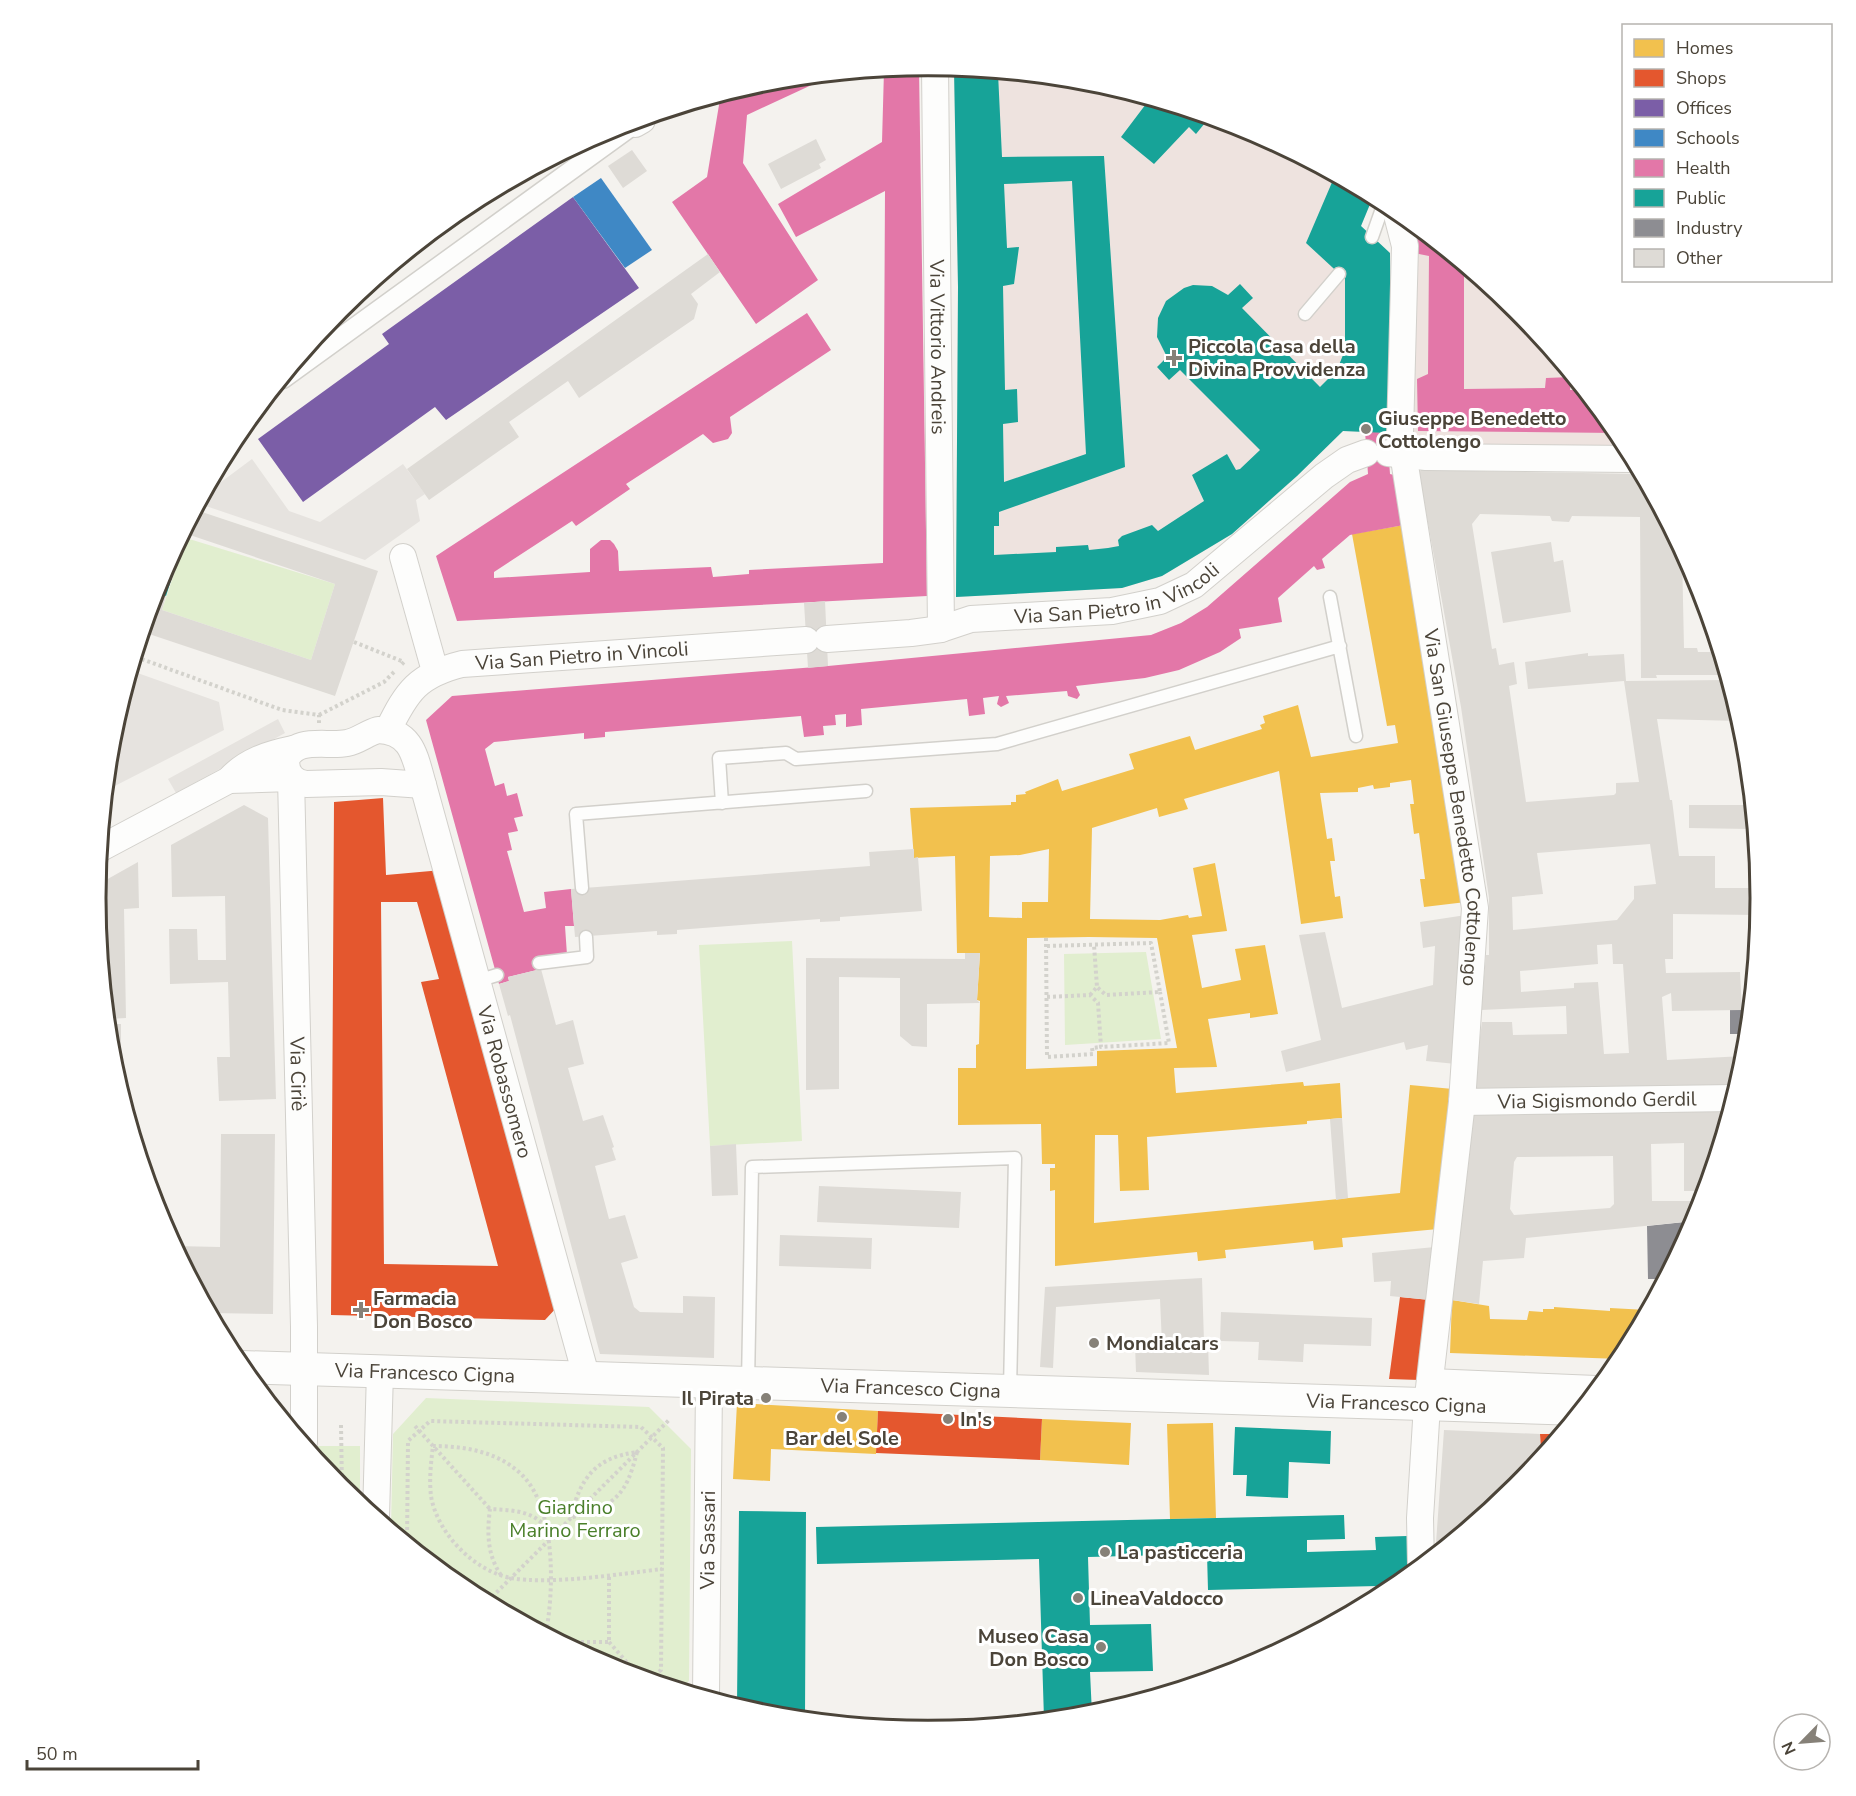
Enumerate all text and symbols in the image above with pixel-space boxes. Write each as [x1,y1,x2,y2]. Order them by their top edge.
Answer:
legend [1622,24,1832,282]
text: Homes [1676,36,1733,60]
text: Shops [1676,66,1726,90]
text: Offices [1676,96,1732,120]
text: Schools [1676,126,1740,150]
text: Health [1676,156,1731,180]
text: Public [1676,186,1726,210]
text: Industry [1676,216,1743,240]
text: Other [1676,246,1723,270]
street label: Via Vittorio Andreis [923,258,952,435]
place label: Piccola Casa della Divina Provvidenza [1188,333,1366,383]
marker: Piccola Casa della Divina Provvidenza [1165,349,1183,367]
place label: Giuseppe Benedetto Cottolengo [1378,405,1566,455]
marker: Giuseppe Benedetto Cottolengo [1359,422,1373,436]
street label: Via San Pietro in Vincoli [1012,557,1225,631]
street label: Via San Giuseppe Benedetto Cottolengo [1417,626,1488,987]
street label: Via San Pietro in Vincoli [473,635,689,677]
street label: Via Robassomero [470,1002,538,1161]
street label: Via Ciriè [283,1035,312,1112]
street label: Via Sigismondo Gerdil [1496,1086,1697,1115]
place label: Farmacia Don Bosco [373,1285,473,1335]
marker: Farmacia Don Bosco [354,1303,368,1317]
place label: Mondialcars [1106,1330,1219,1357]
marker: Mondialcars [1087,1336,1101,1350]
street label: Via Francesco Cigna [333,1357,516,1390]
street label: Via Francesco Cigna [819,1372,1001,1405]
place label: Il Pirata [681,1385,754,1412]
street label: Via Francesco Cigna [1305,1387,1487,1420]
marker: Il Pirata [759,1391,773,1405]
place label: In's [960,1406,992,1433]
marker: Bar del Sole [835,1410,849,1424]
marker: In's [941,1412,955,1426]
place label: Bar del Sole [785,1425,899,1452]
street label: Via Sassari [694,1491,722,1591]
park label: Giardino Marino Ferraro [509,1494,641,1544]
place label: La pasticceria [1117,1539,1243,1566]
marker: La pasticceria [1098,1545,1112,1559]
place label: LineaValdocco [1090,1585,1224,1612]
marker: LineaValdocco [1071,1591,1085,1605]
place label: Museo Casa Don Bosco [978,1623,1089,1673]
marker: Museo Casa Don Bosco [1094,1640,1108,1654]
north arrow [1772,1712,1832,1772]
scale bar [27,1733,198,1771]
text: N [1777,1738,1802,1758]
text: 50 m [36,1742,78,1766]

